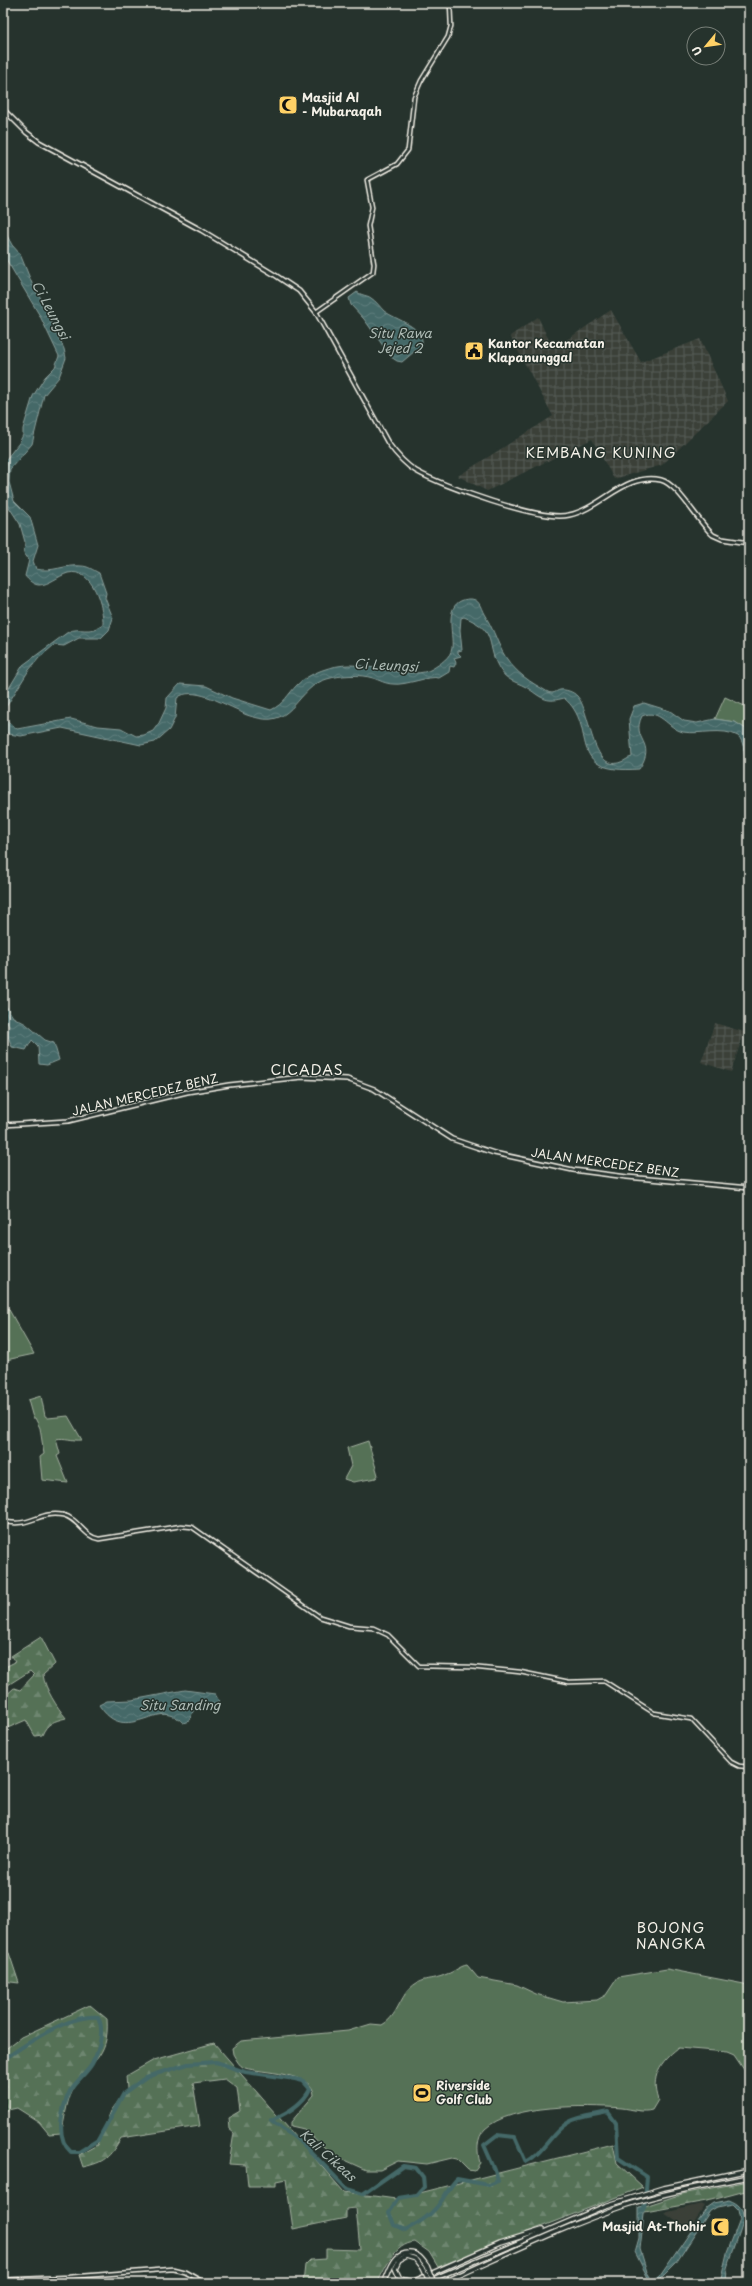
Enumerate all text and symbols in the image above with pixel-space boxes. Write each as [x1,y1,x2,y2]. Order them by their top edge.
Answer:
north arrow [686,26,726,66]
text: U [687,43,706,59]
place label: Masjid Al - Mubaraqah [302,88,382,120]
mosque icon: Masjid Al - Mubaraqah [277,94,299,116]
water label: Ci Leungsi [28,277,76,345]
water label: Situ Rawa Jejed 2 [368,323,433,357]
place label: Kantor Kecamatan Klapanunggal [488,334,605,366]
public building icon: Kantor Kecamatan Klapanunggal [463,340,485,362]
district label: KEMBANG KUNING [526,442,676,463]
water label: Ci Leungsi [354,653,421,676]
district label: CICADAS [270,1059,344,1080]
street label: JALAN MERCEDEZ BENZ [70,1068,220,1120]
street label: JALAN MERCEDEZ BENZ [530,1143,680,1181]
water label: Situ Sanding [140,1695,222,1714]
district label: BOJONG NANGKA [636,1917,706,1954]
place label: Riverside Golf Club [436,2076,492,2108]
sports icon: Riverside Golf Club [411,2082,433,2104]
water label: Kali Cikeas [296,2124,361,2186]
mosque icon: Masjid At-Thohir [709,2216,731,2238]
place label: Masjid At-Thohir [602,2217,707,2235]

